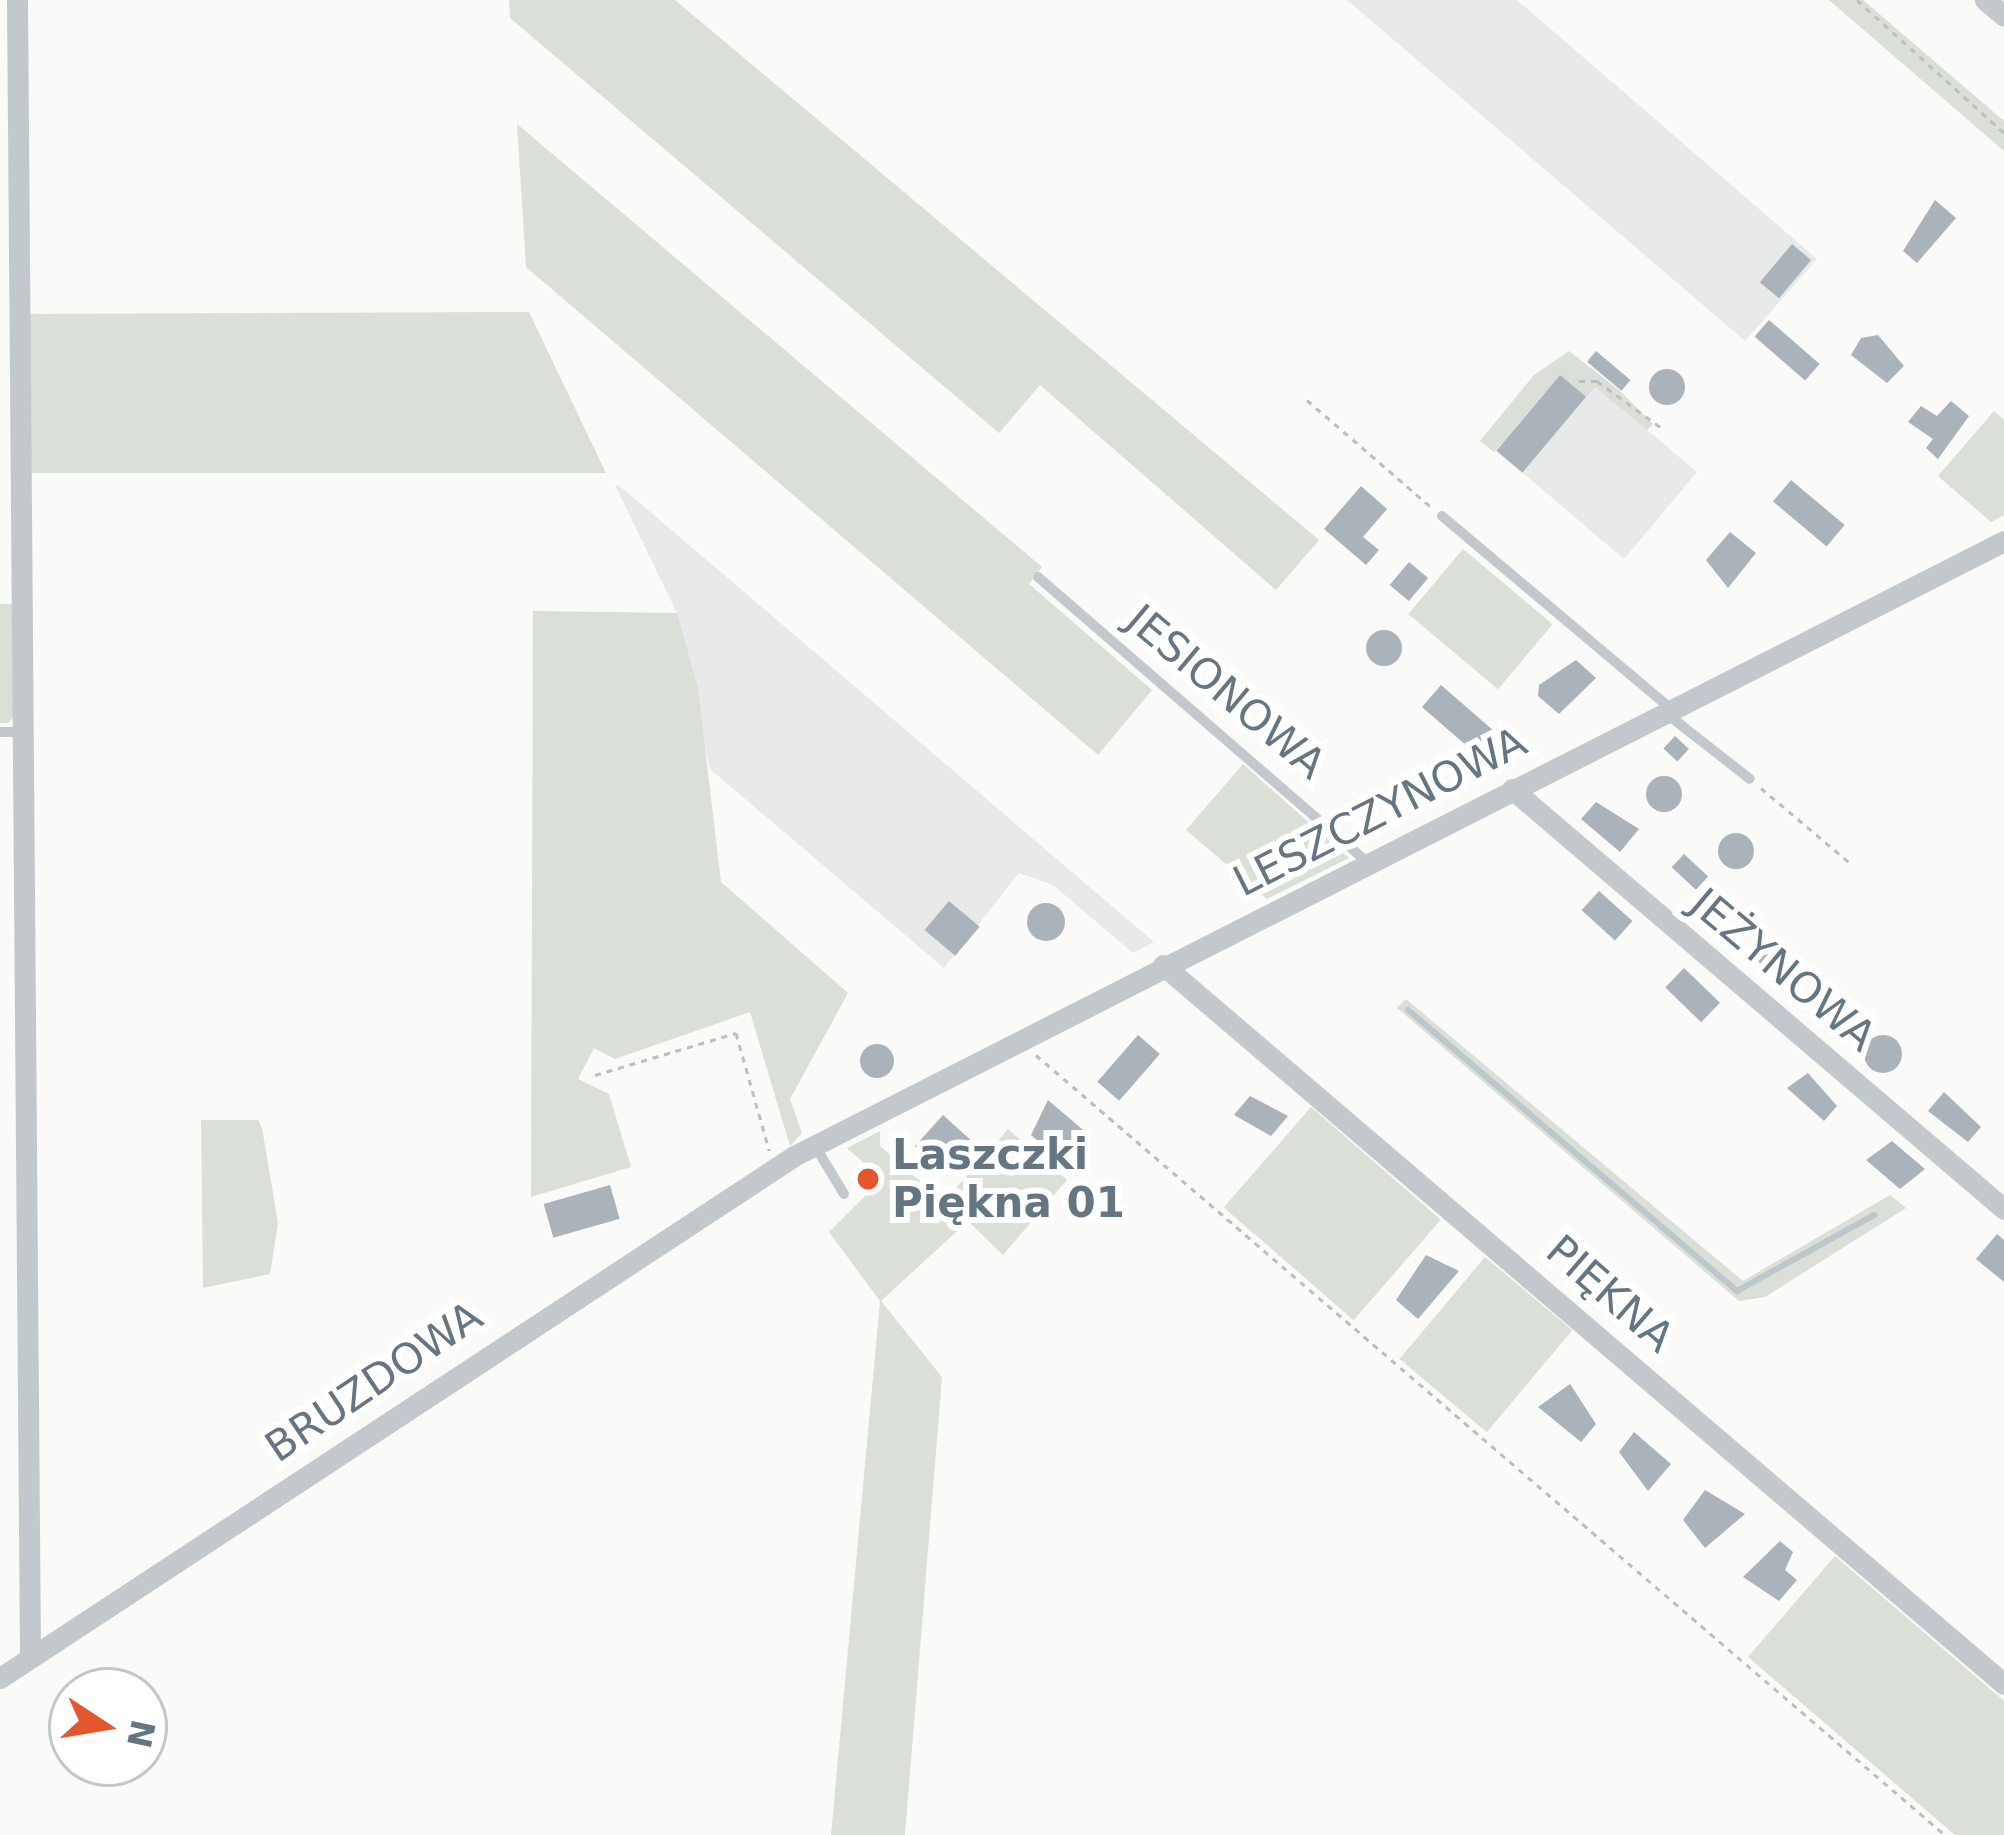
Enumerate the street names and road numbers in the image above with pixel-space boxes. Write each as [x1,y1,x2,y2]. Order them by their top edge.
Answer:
street label: JESIONOWA [1117,594,1335,790]
street label: LESZCZYNOWA [1225,717,1535,907]
street label: JEŻYNOWA [1680,878,1886,1062]
street label: PIĘKNA [1536,1225,1684,1363]
street label: BRUZDOWA [256,1291,492,1473]

